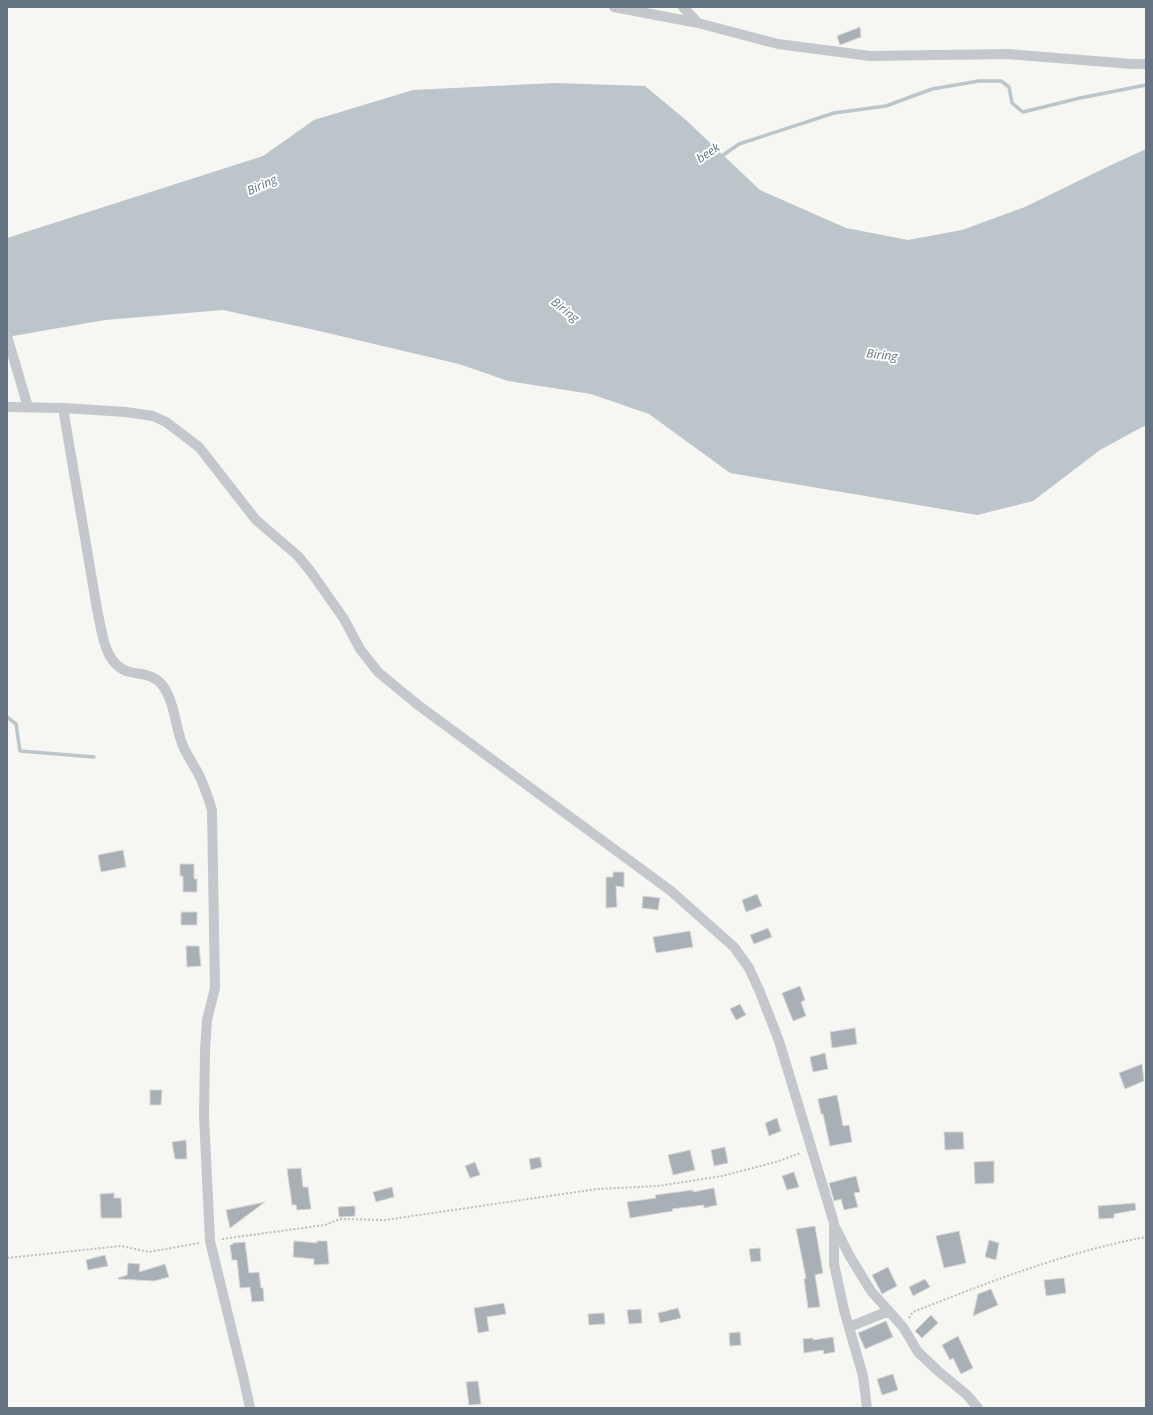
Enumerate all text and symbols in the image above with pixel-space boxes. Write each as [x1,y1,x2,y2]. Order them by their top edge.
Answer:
water label: beek [693,138,724,167]
water label: Biring [244,170,280,199]
water label: Biring [548,293,583,326]
water label: Biring [866,344,899,365]

